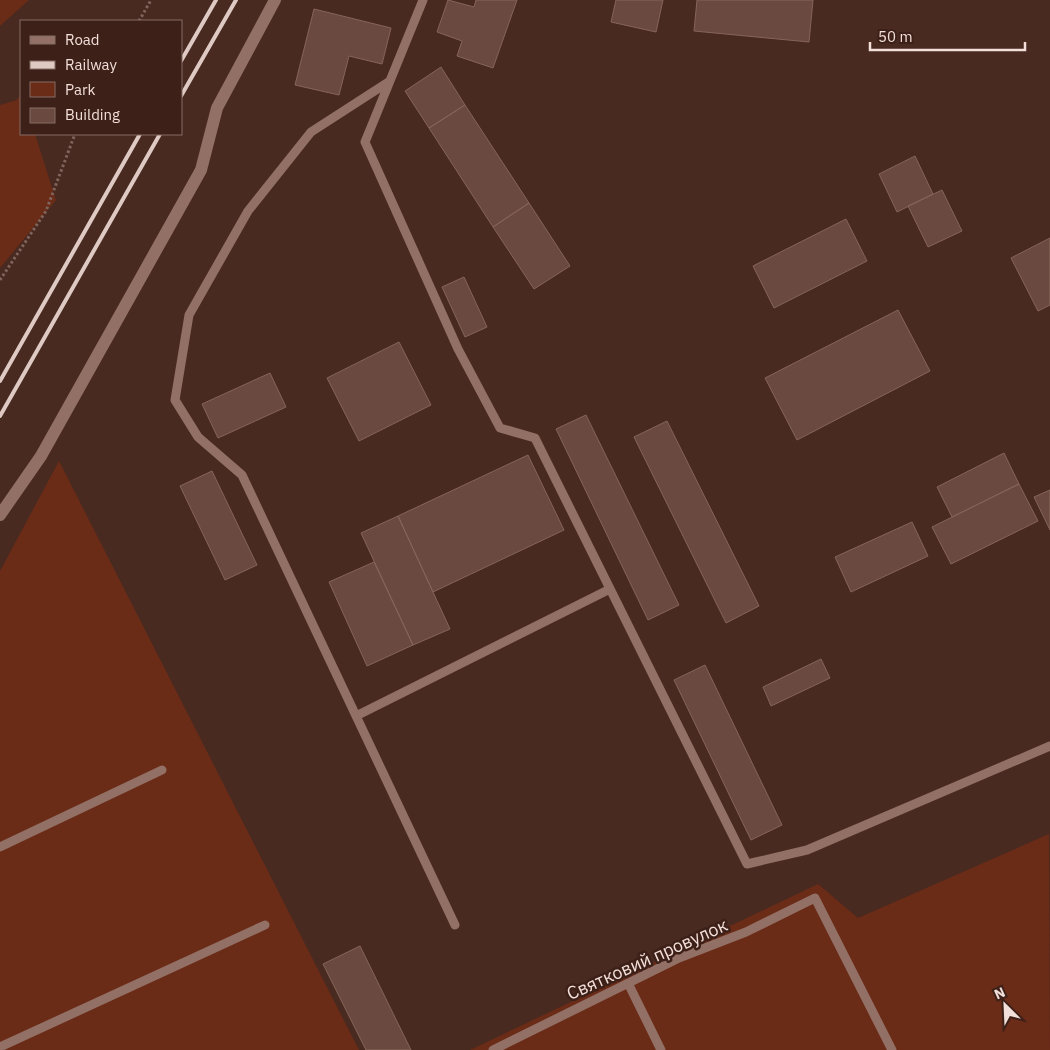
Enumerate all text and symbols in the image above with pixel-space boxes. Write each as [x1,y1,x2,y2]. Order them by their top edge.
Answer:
legend [20,20,182,135]
scale bar [870,20,1025,52]
text: 50 m [878,27,913,46]
text: Road [65,30,100,49]
text: Railway [65,55,118,74]
text: Park [65,80,95,99]
text: Building [65,105,120,124]
street label: Святковий провулок [563,913,731,1005]
north arrow [980,980,1030,1030]
text: N [991,983,1008,1003]

